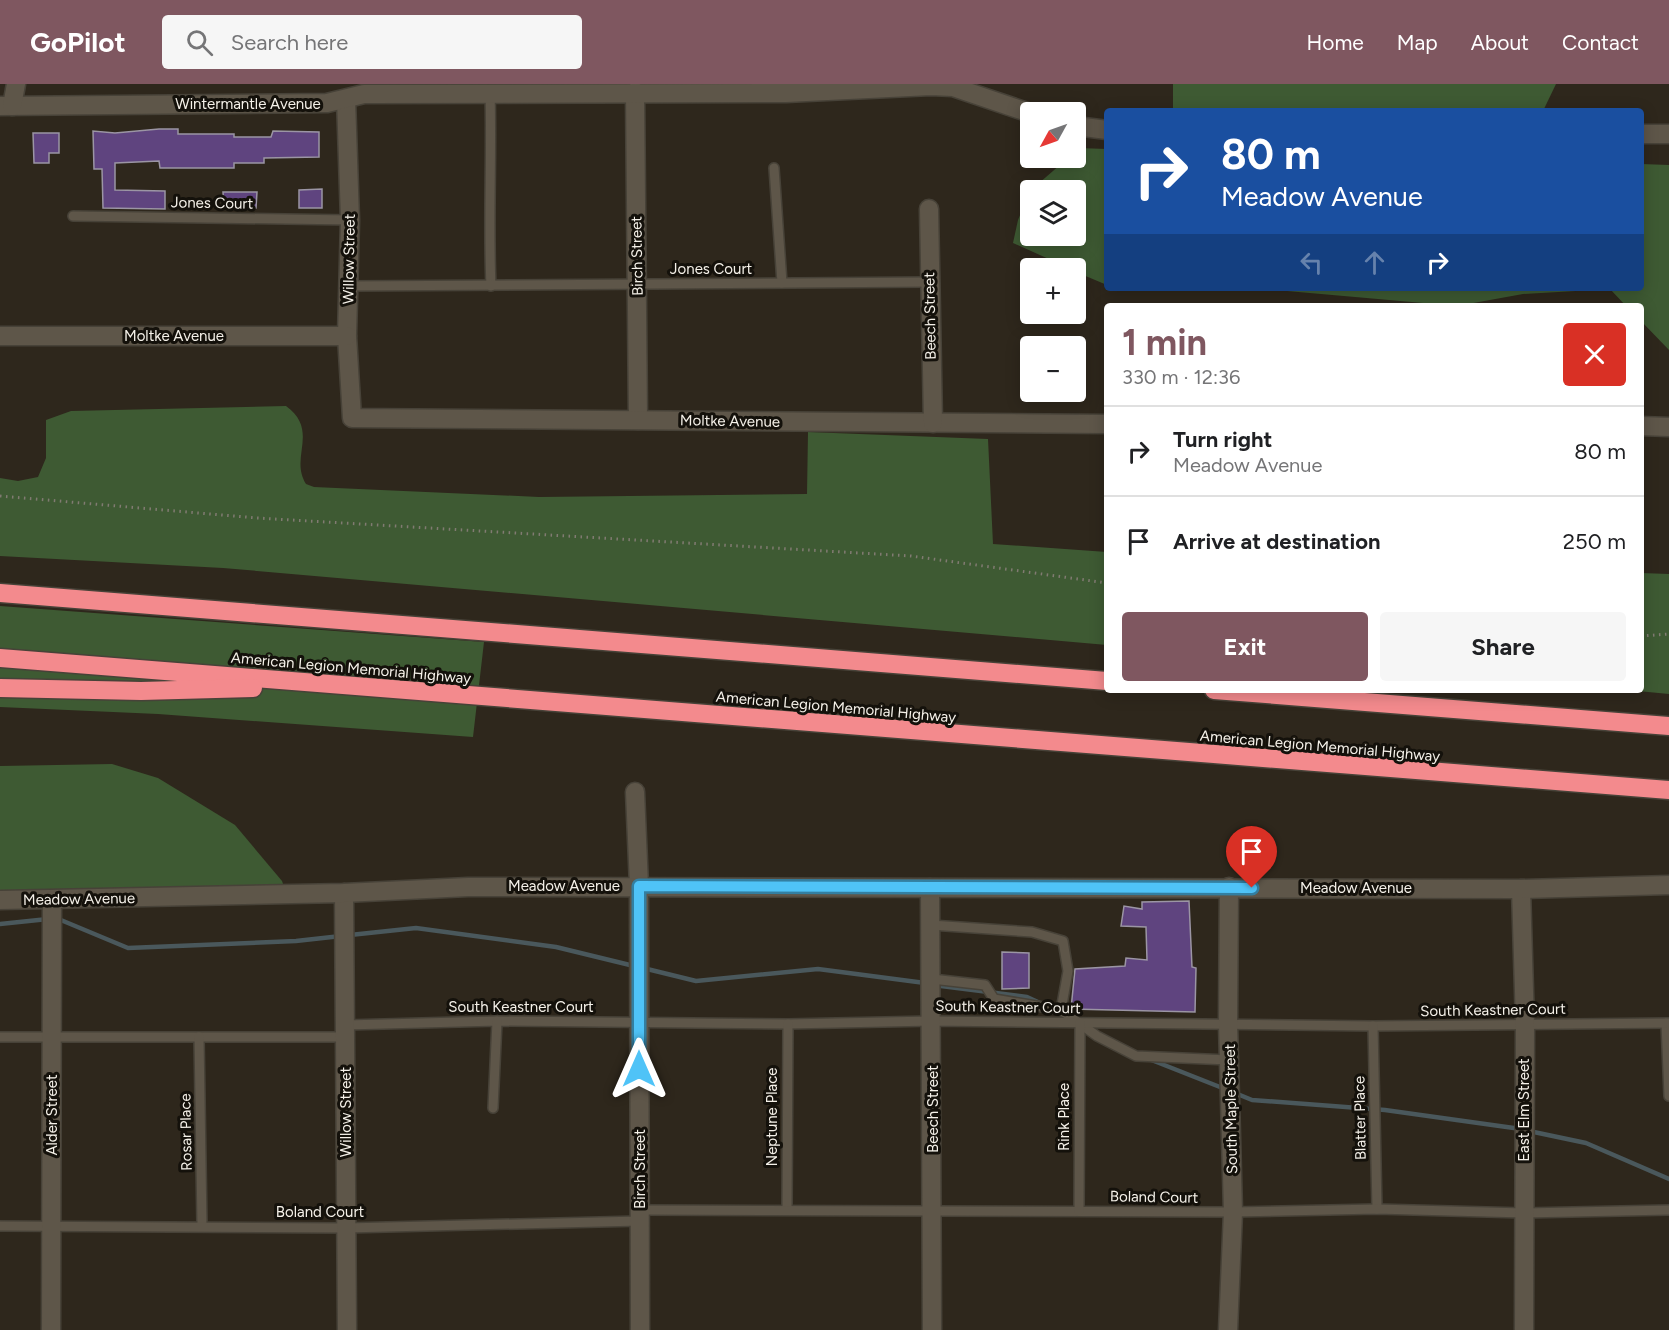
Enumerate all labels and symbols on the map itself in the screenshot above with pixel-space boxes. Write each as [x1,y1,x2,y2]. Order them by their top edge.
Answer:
street label: Wintermantle Avenue [175,95,321,113]
north arrow [1020,102,1086,168]
street label: Jones Court [171,193,254,213]
street label: Willow Street [339,213,359,304]
street label: Birch Street [627,216,647,296]
street label: Jones Court [670,260,752,278]
street label: Beech Street [920,272,940,360]
street label: Moltke Avenue [124,327,224,345]
street label: Moltke Avenue [680,411,780,431]
street label: American Legion Memorial Highway [230,649,472,687]
street label: American Legion Memorial Highway [715,688,957,726]
street label: American Legion Memorial Highway [1199,727,1441,765]
pin [1226,826,1277,888]
street label: Meadow Avenue [508,877,620,895]
street label: Meadow Avenue [1300,879,1412,897]
street label: Meadow Avenue [23,889,135,909]
street label: South Keastner Court [935,997,1081,1017]
street label: South Keastner Court [448,998,594,1016]
street label: South Keastner Court [1420,1000,1566,1020]
position arrow [607,1037,671,1101]
street label: South Maple Street [1221,1043,1241,1174]
street label: East Elm Street [1515,1058,1533,1162]
street label: Beech Street [924,1065,942,1153]
street label: Willow Street [337,1066,355,1157]
street label: Neptune Place [763,1068,781,1166]
street label: Alder Street [43,1074,61,1156]
street label: Blatter Place [1350,1076,1370,1160]
street label: Rink Place [1055,1083,1073,1151]
street label: Rosar Place [176,1093,196,1171]
street label: Birch Street [631,1129,649,1209]
street label: Boland Court [1110,1187,1199,1207]
street label: Boland Court [276,1203,364,1221]

